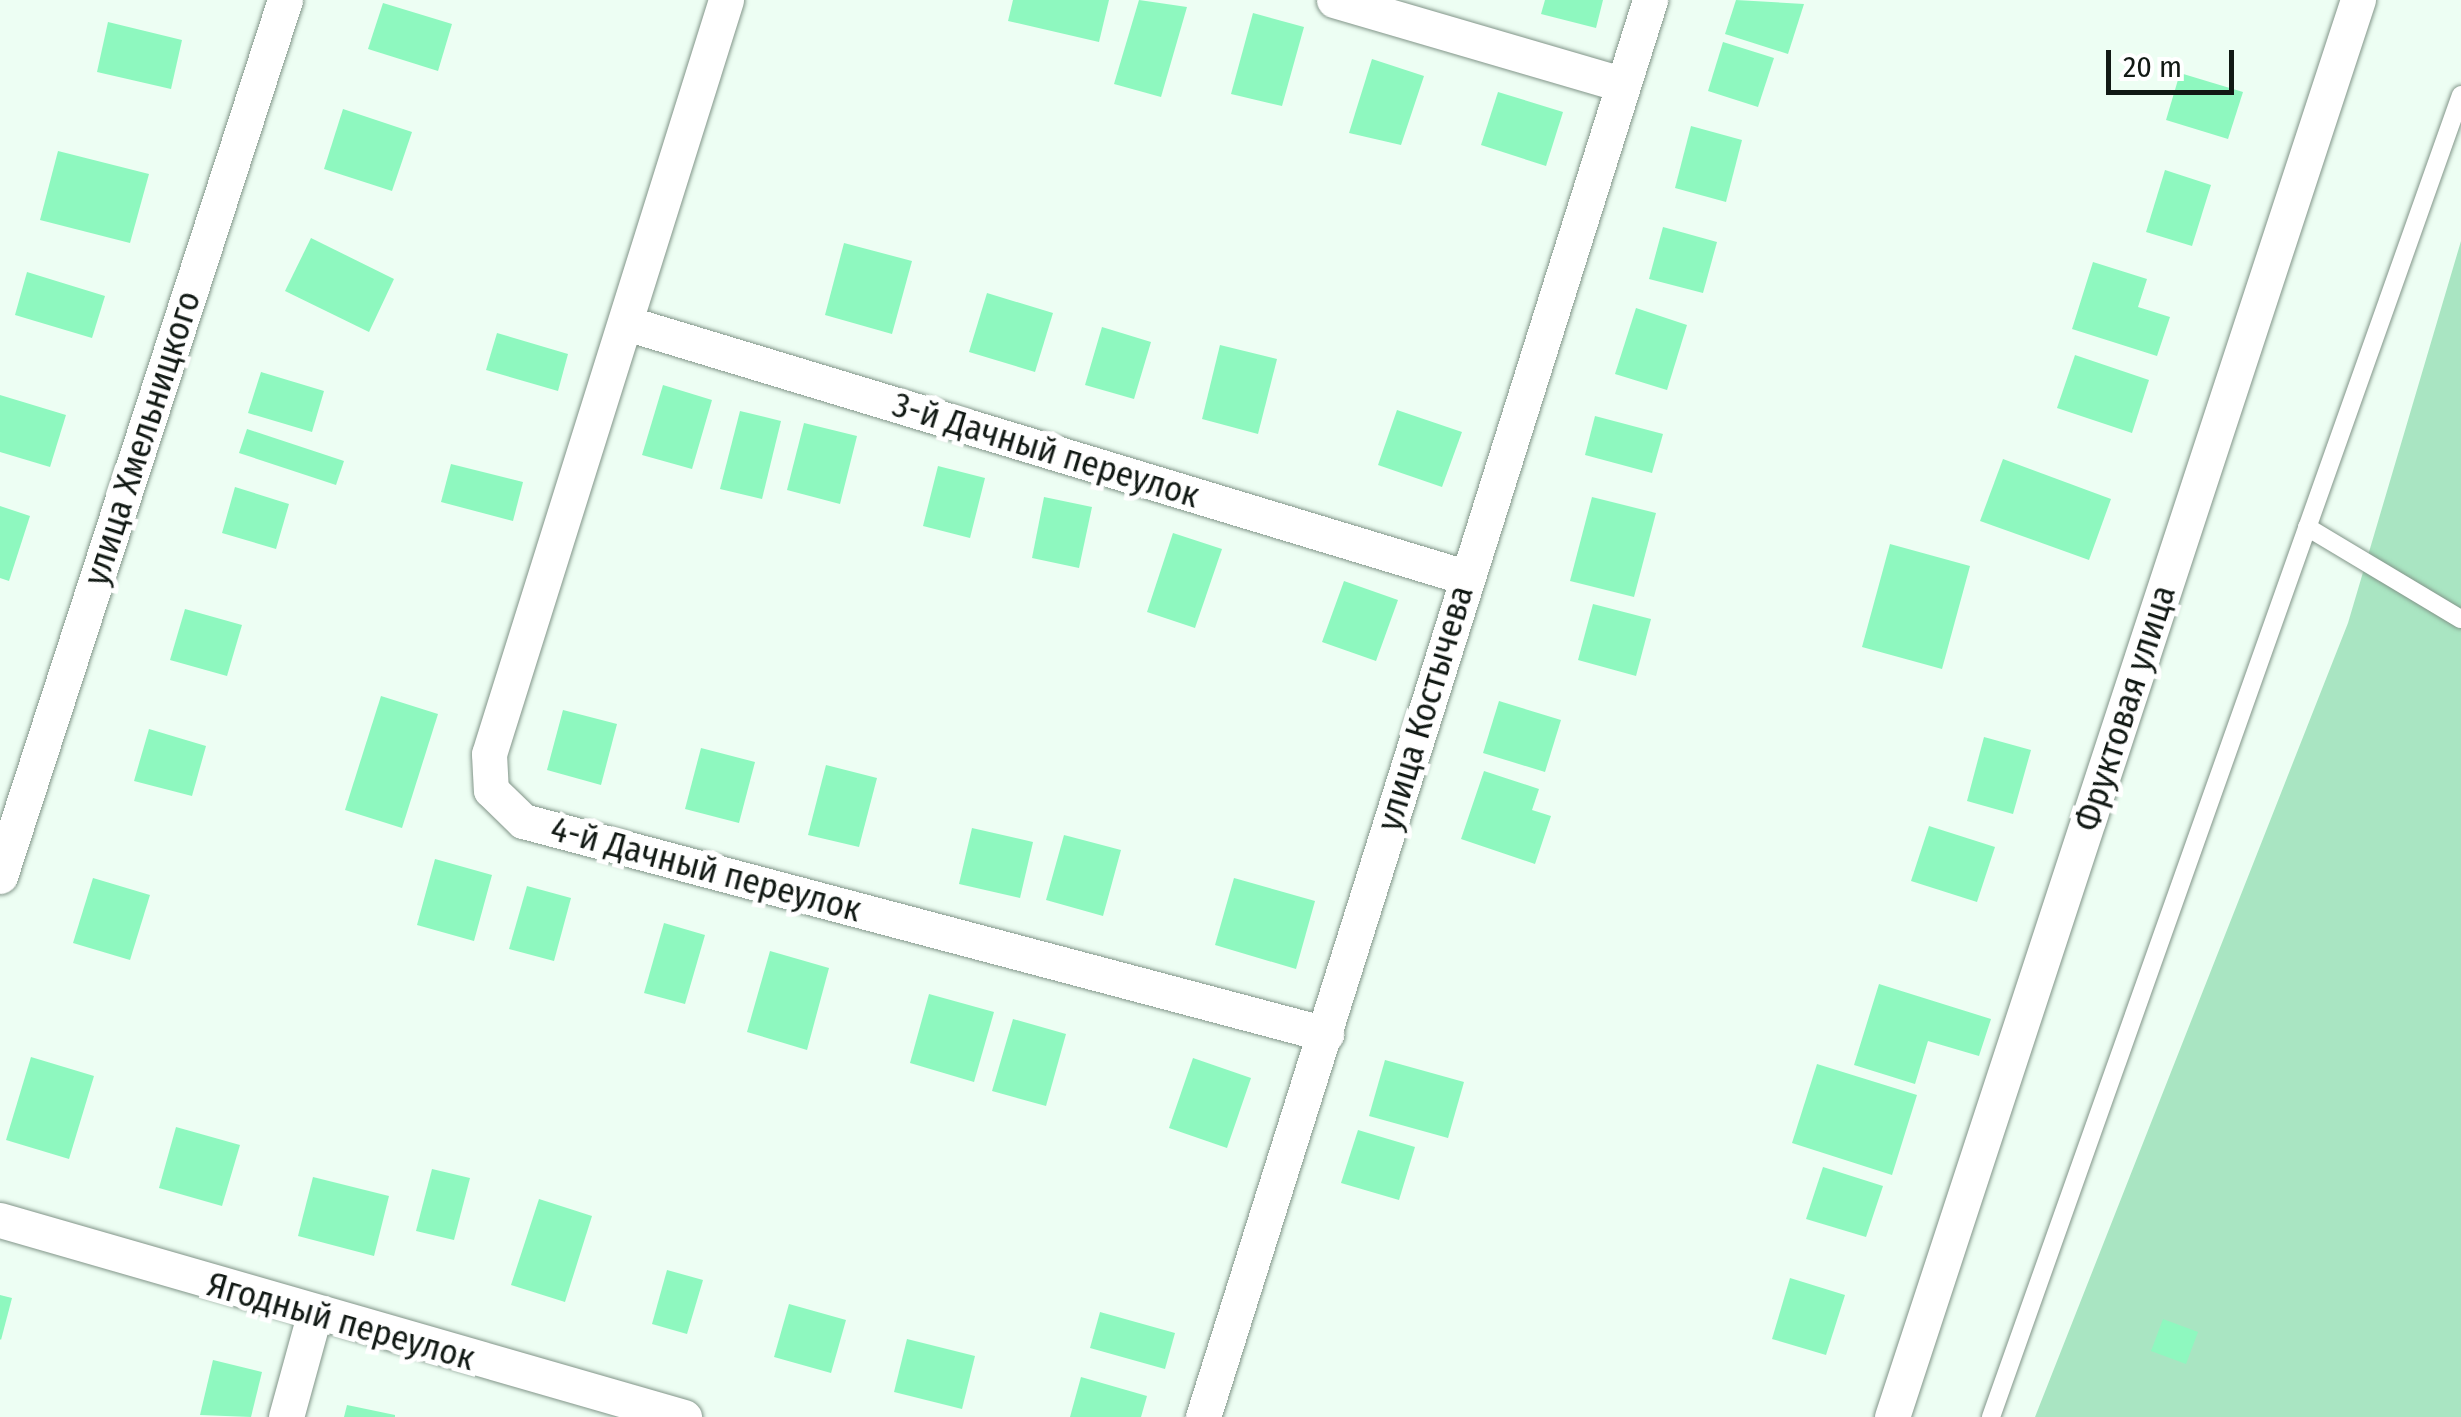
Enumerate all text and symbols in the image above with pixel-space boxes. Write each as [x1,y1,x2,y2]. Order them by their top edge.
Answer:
scale bar [2111,30,2238,92]
text: 20 m [2123,49,2182,85]
street label: улица Хмельницкого [75,286,209,590]
street label: 3-й Дачный переулок [888,383,1204,517]
street label: улица Костычева [1368,580,1482,836]
street label: Фруктовая улица [2066,580,2184,836]
street label: 4-й Дачный переулок [546,807,866,931]
street label: Ягодный переулок [202,1263,480,1379]

